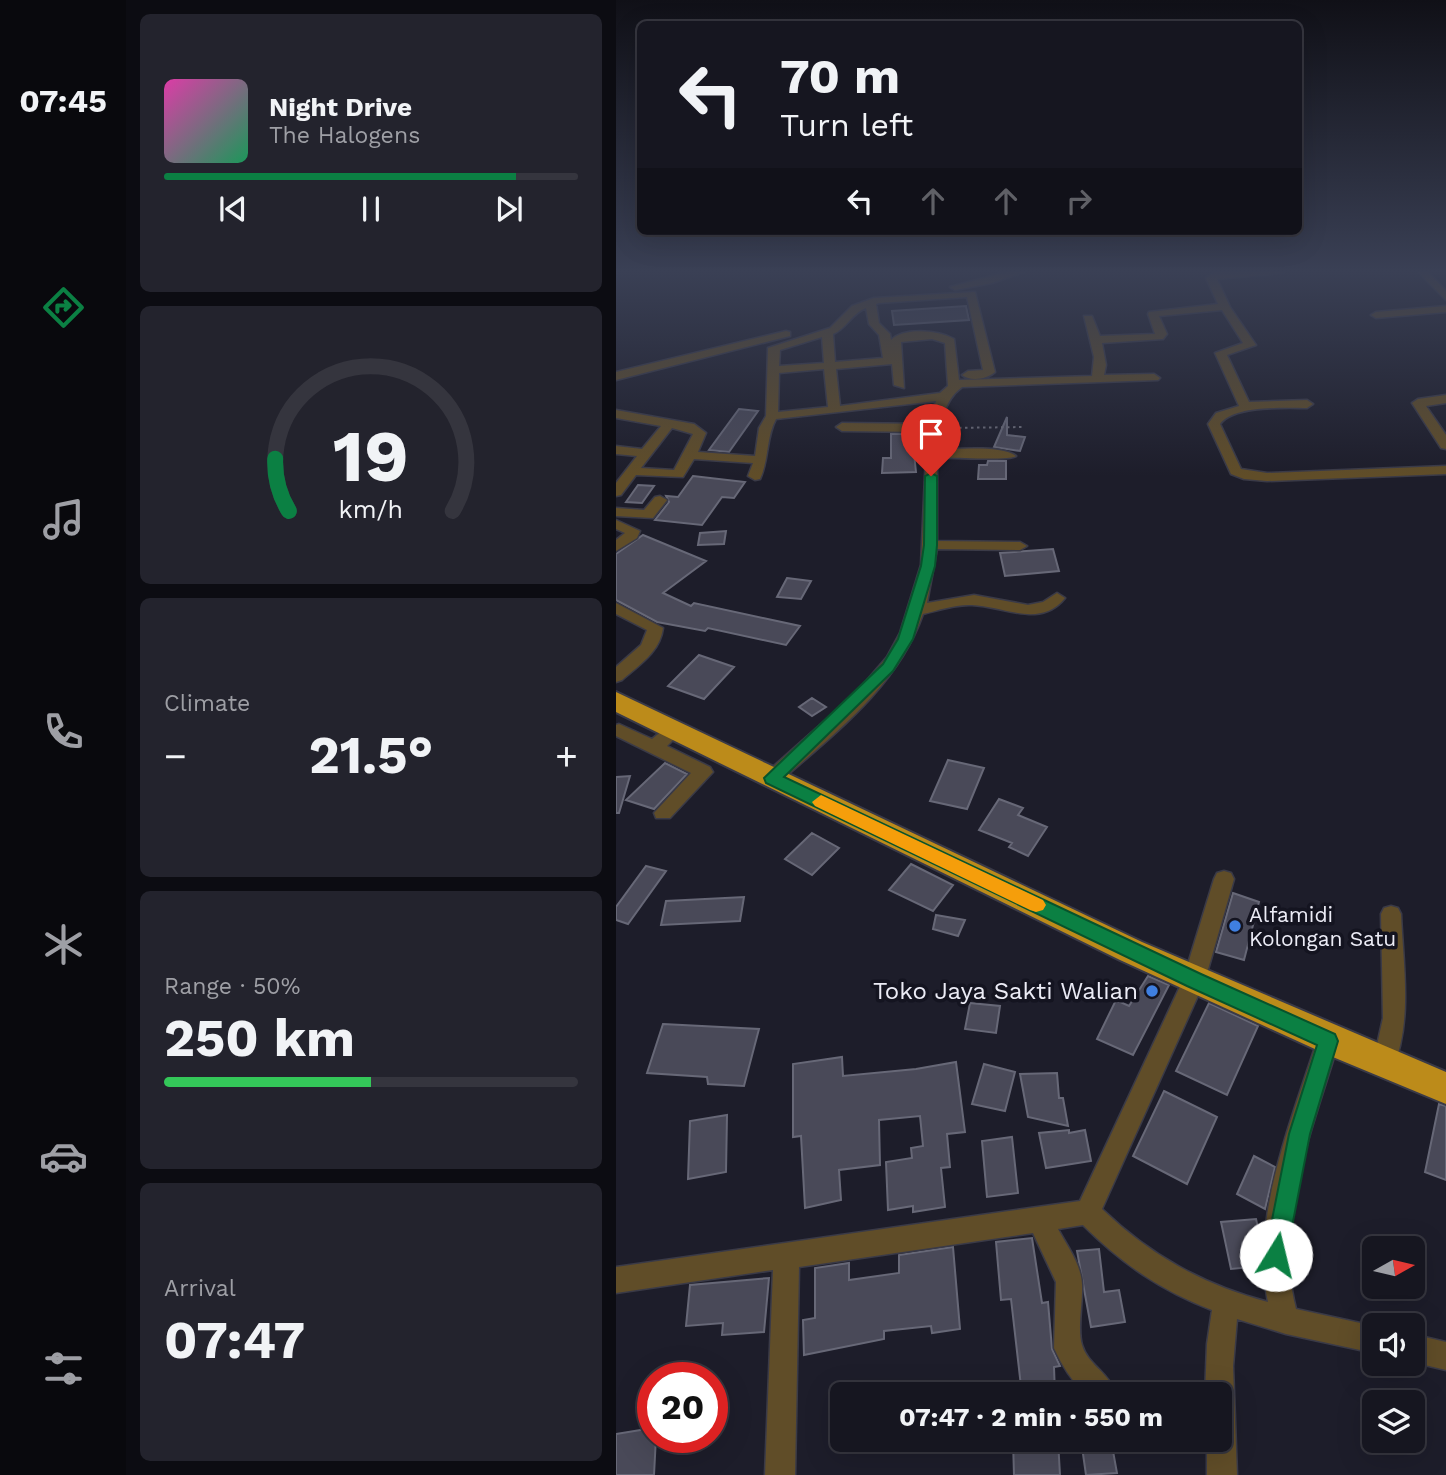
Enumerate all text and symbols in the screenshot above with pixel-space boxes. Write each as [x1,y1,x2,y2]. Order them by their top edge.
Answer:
text: 70 m [780,47,900,105]
icon: left [665,49,756,140]
text: 07:45 [19,82,107,120]
text: Night Drive [269,92,412,122]
text: Turn left [780,106,913,144]
text: The Halogens [269,122,420,149]
icon: left [841,182,879,220]
icon: ahead [914,182,952,220]
icon: ahead [987,182,1025,220]
icon: right [1060,182,1098,220]
icon: previous [214,190,252,228]
icon: pause [352,190,390,228]
icon: next [490,190,528,228]
icon: directions [39,283,88,332]
pin [901,404,961,476]
text: 19 [333,414,409,500]
icon: arrive [912,415,950,453]
icon: music [39,495,88,544]
text: km/h [339,495,403,524]
text: Climate [164,690,250,717]
icon: phone [39,707,88,756]
text: 21.5° [309,725,433,786]
text: − [164,734,187,778]
text: + [555,734,578,778]
place label: Alfamidi Kolongan Satu [1249,902,1396,951]
marker: Alfamidi Kolongan Satu [1227,918,1243,934]
icon: climate [39,920,88,969]
text: Range · 50% [164,973,300,1000]
place label: Toko Jaya Sakti Walian [873,977,1138,1005]
marker: Toko Jaya Sakti Walian [1144,983,1160,999]
text: 250 km [164,1008,355,1069]
icon: car [39,1132,88,1181]
position arrow [1239,1218,1313,1292]
north arrow [1362,1236,1424,1298]
map controls [1362,1236,1425,1453]
text: Arrival [164,1275,236,1302]
text: 07:47 [164,1310,305,1371]
button: sound [1362,1313,1425,1376]
icon: filters [39,1344,88,1393]
speed limit sign: 20 [637,1362,728,1453]
button: layers [1362,1390,1425,1453]
text: 07:47 · 2 min · 550 m [899,1402,1163,1432]

